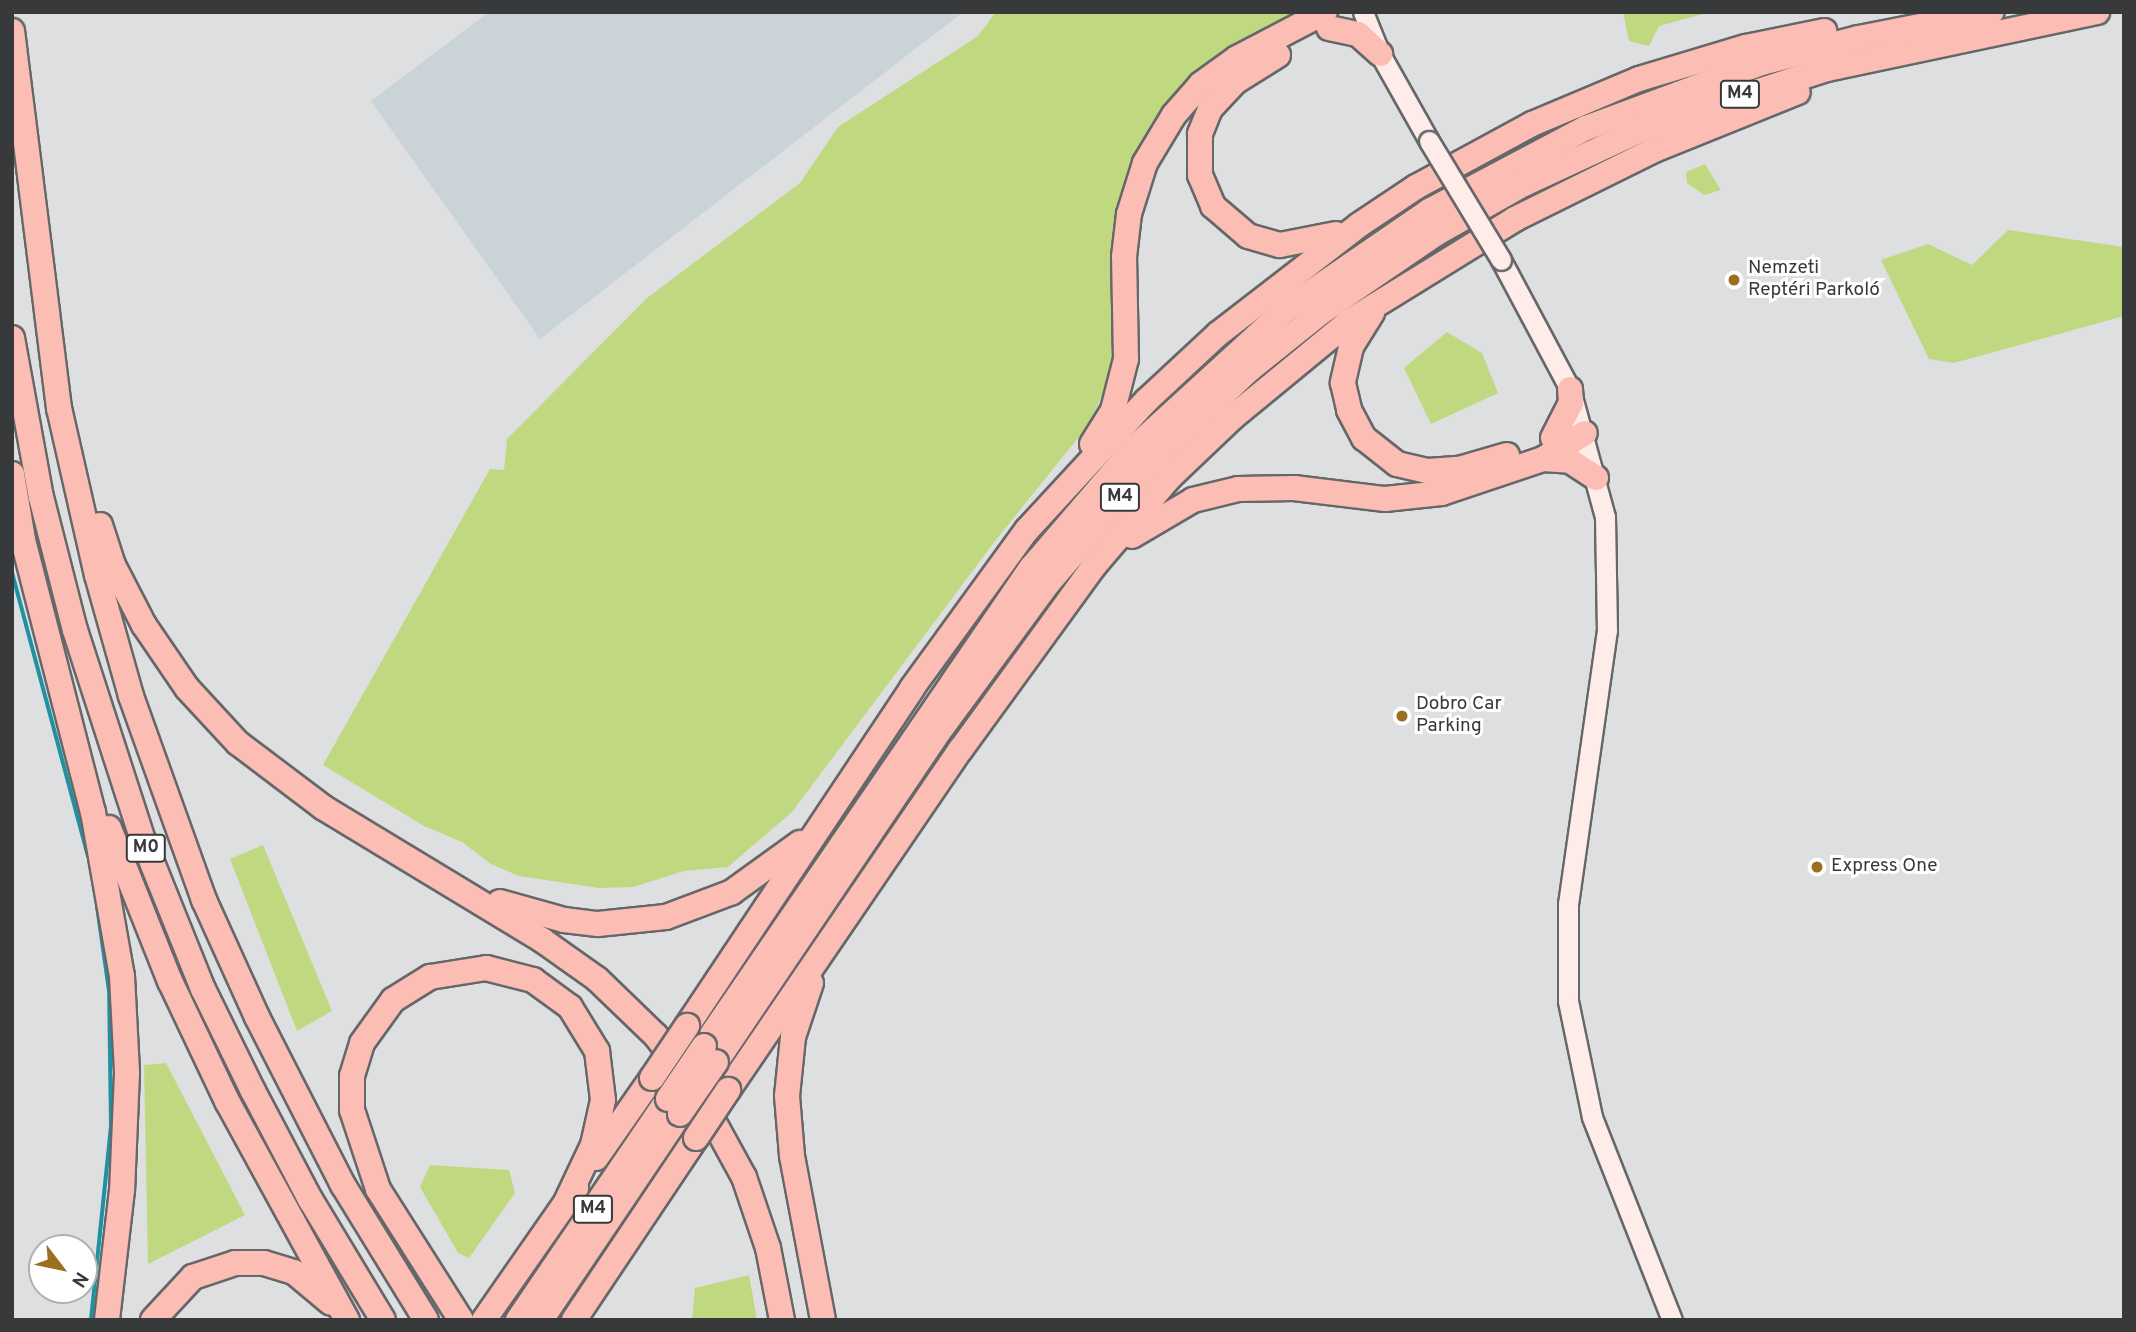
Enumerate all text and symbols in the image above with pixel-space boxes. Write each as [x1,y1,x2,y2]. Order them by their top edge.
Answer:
road number: M4 [1719,80,1761,108]
place label: Nemzeti Reptéri Parkoló [1748,258,1880,302]
marker: Nemzeti Reptéri Parkoló [1726,272,1742,288]
road number: M4 [1099,482,1141,512]
place label: Dobro Car Parking [1416,694,1502,738]
marker: Dobro Car Parking [1394,708,1410,724]
road number: M0 [125,834,167,862]
place label: Express One [1831,856,1937,878]
marker: Express One [1809,859,1825,875]
road number: M4 [572,1194,614,1224]
north arrow [28,1234,98,1304]
text: N [65,1267,93,1291]

